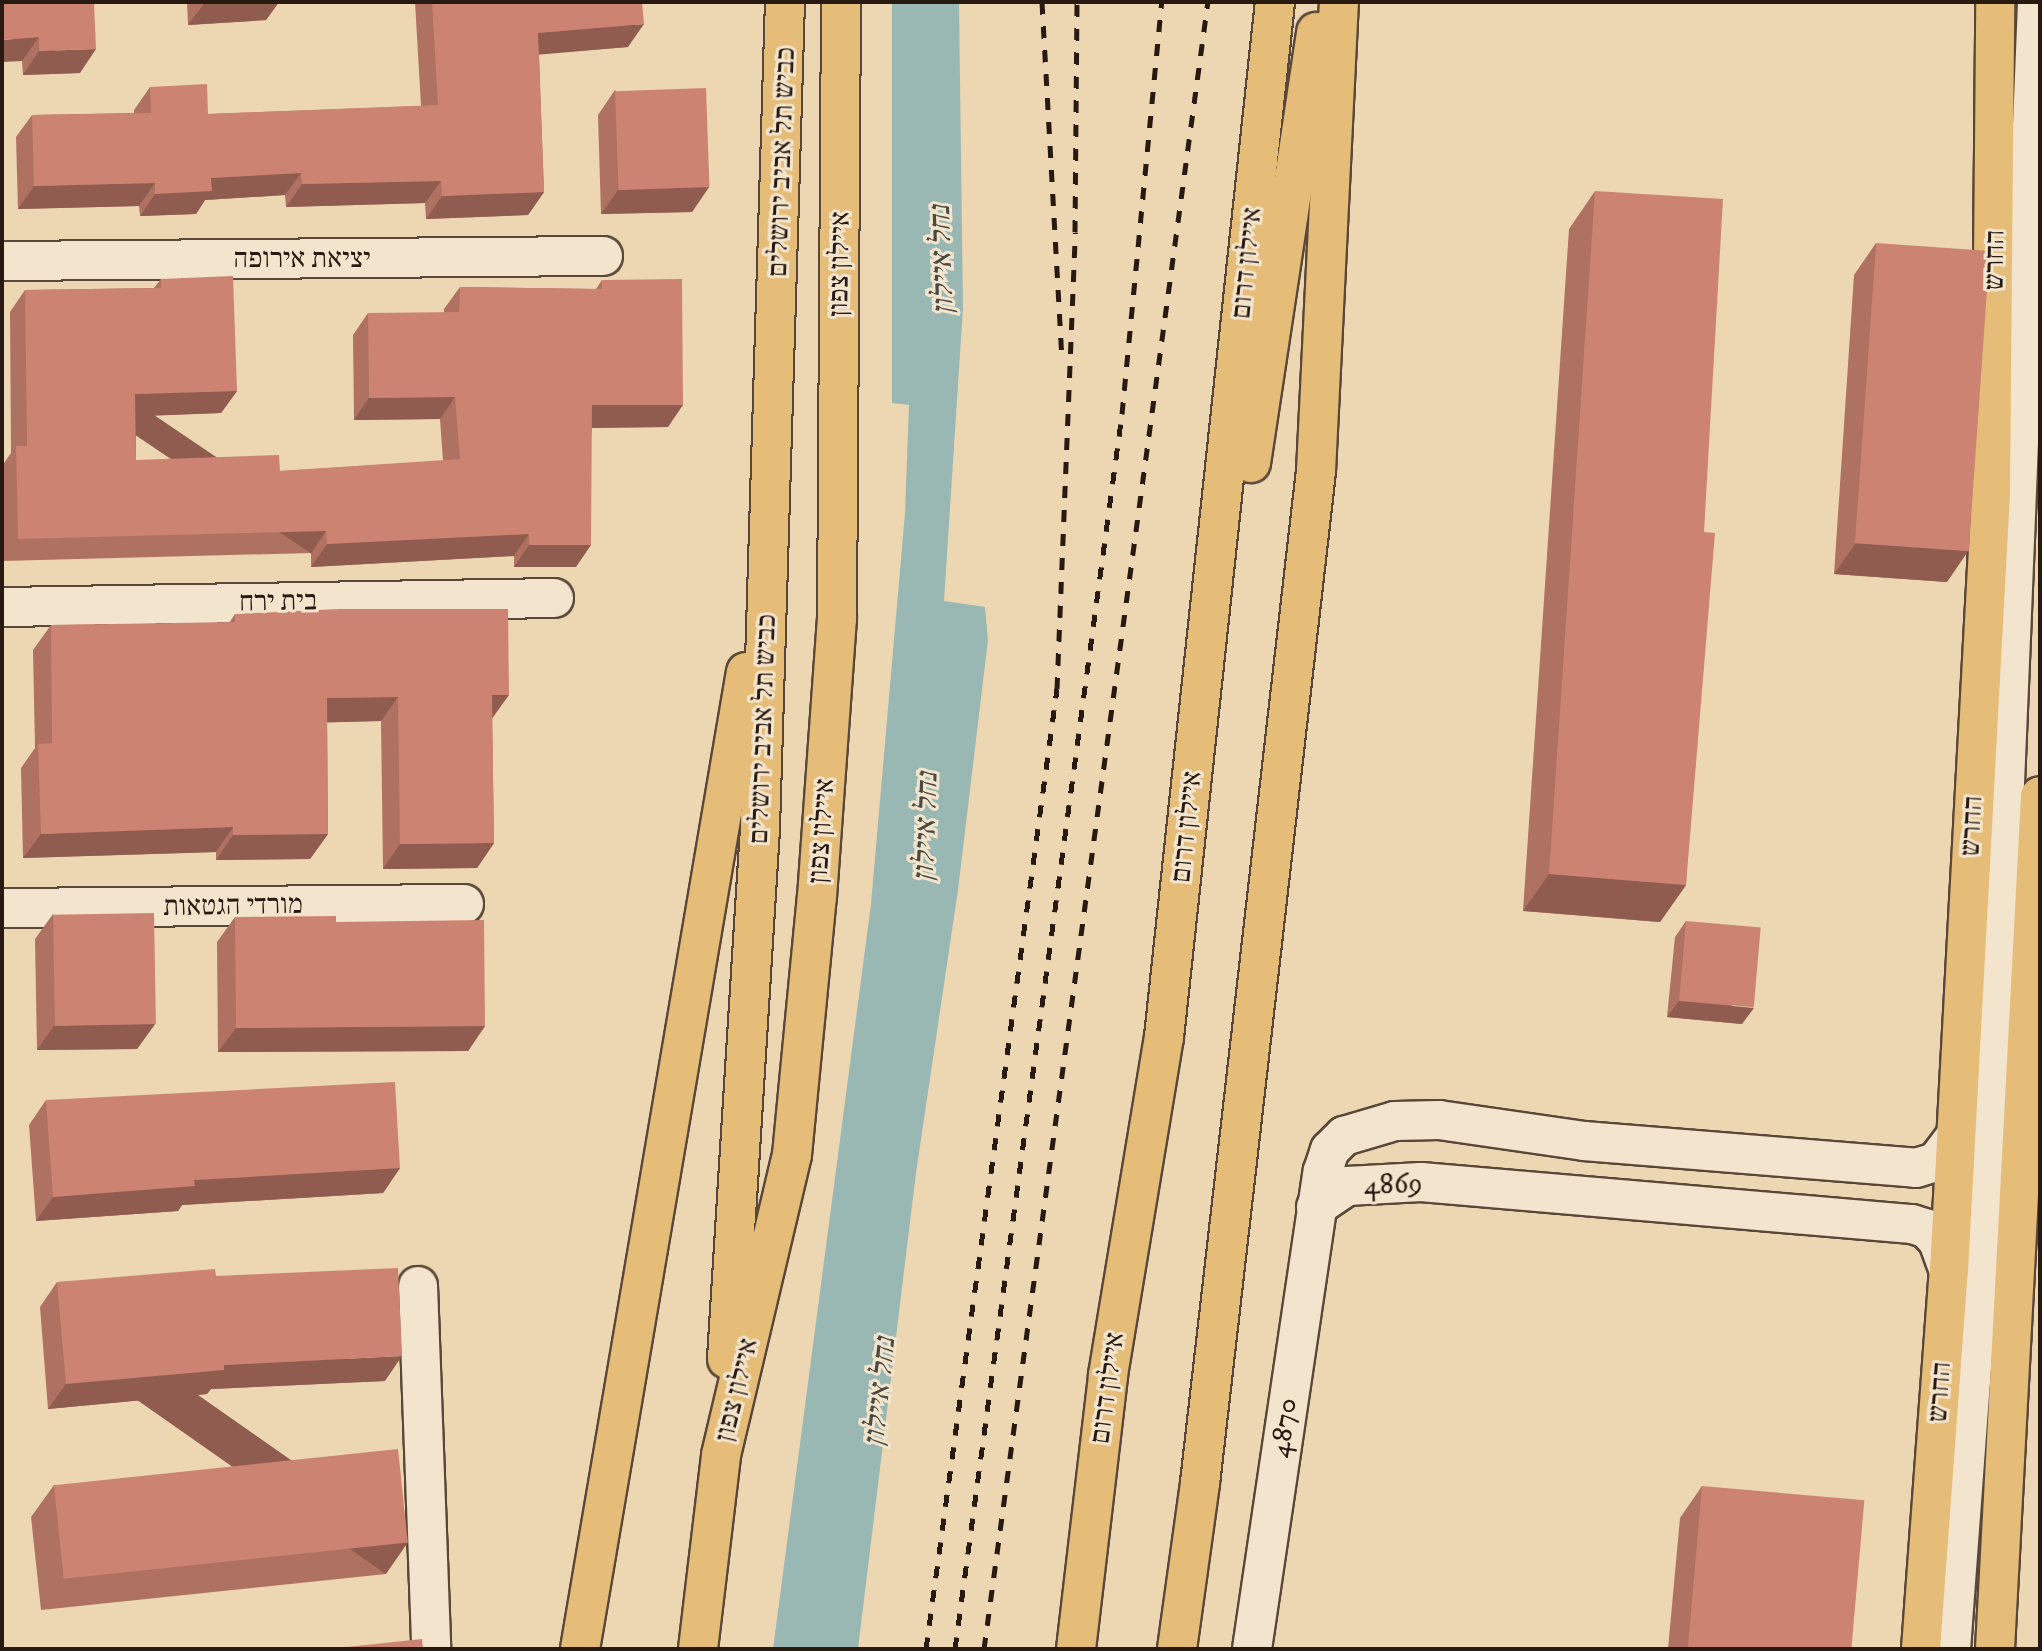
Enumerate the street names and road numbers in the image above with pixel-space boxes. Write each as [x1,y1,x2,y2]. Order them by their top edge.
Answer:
street label: כביש תל אביב ירושלים [761,46,803,278]
street label: איילון דרום [1224,205,1270,321]
street label: איילון צפון [822,211,858,317]
street label: החרש [1978,229,2012,291]
street label: יציאת אירופה [233,242,371,276]
street label: בית ירח [238,585,318,619]
street label: כביש תל אביב ירושלים [742,613,784,845]
street label: איילון דרום [1164,769,1210,885]
street label: איילון צפון [802,777,842,885]
street label: החרש [1954,795,1990,857]
street label: מורדי הגטאות [163,888,303,924]
street label: 4869 [1363,1167,1423,1203]
street label: איילון דרום [1084,1330,1132,1446]
street label: איילון צפון [708,1335,766,1445]
street label: החרש [1921,1361,1959,1423]
street label: 4870 [1263,1396,1305,1460]

